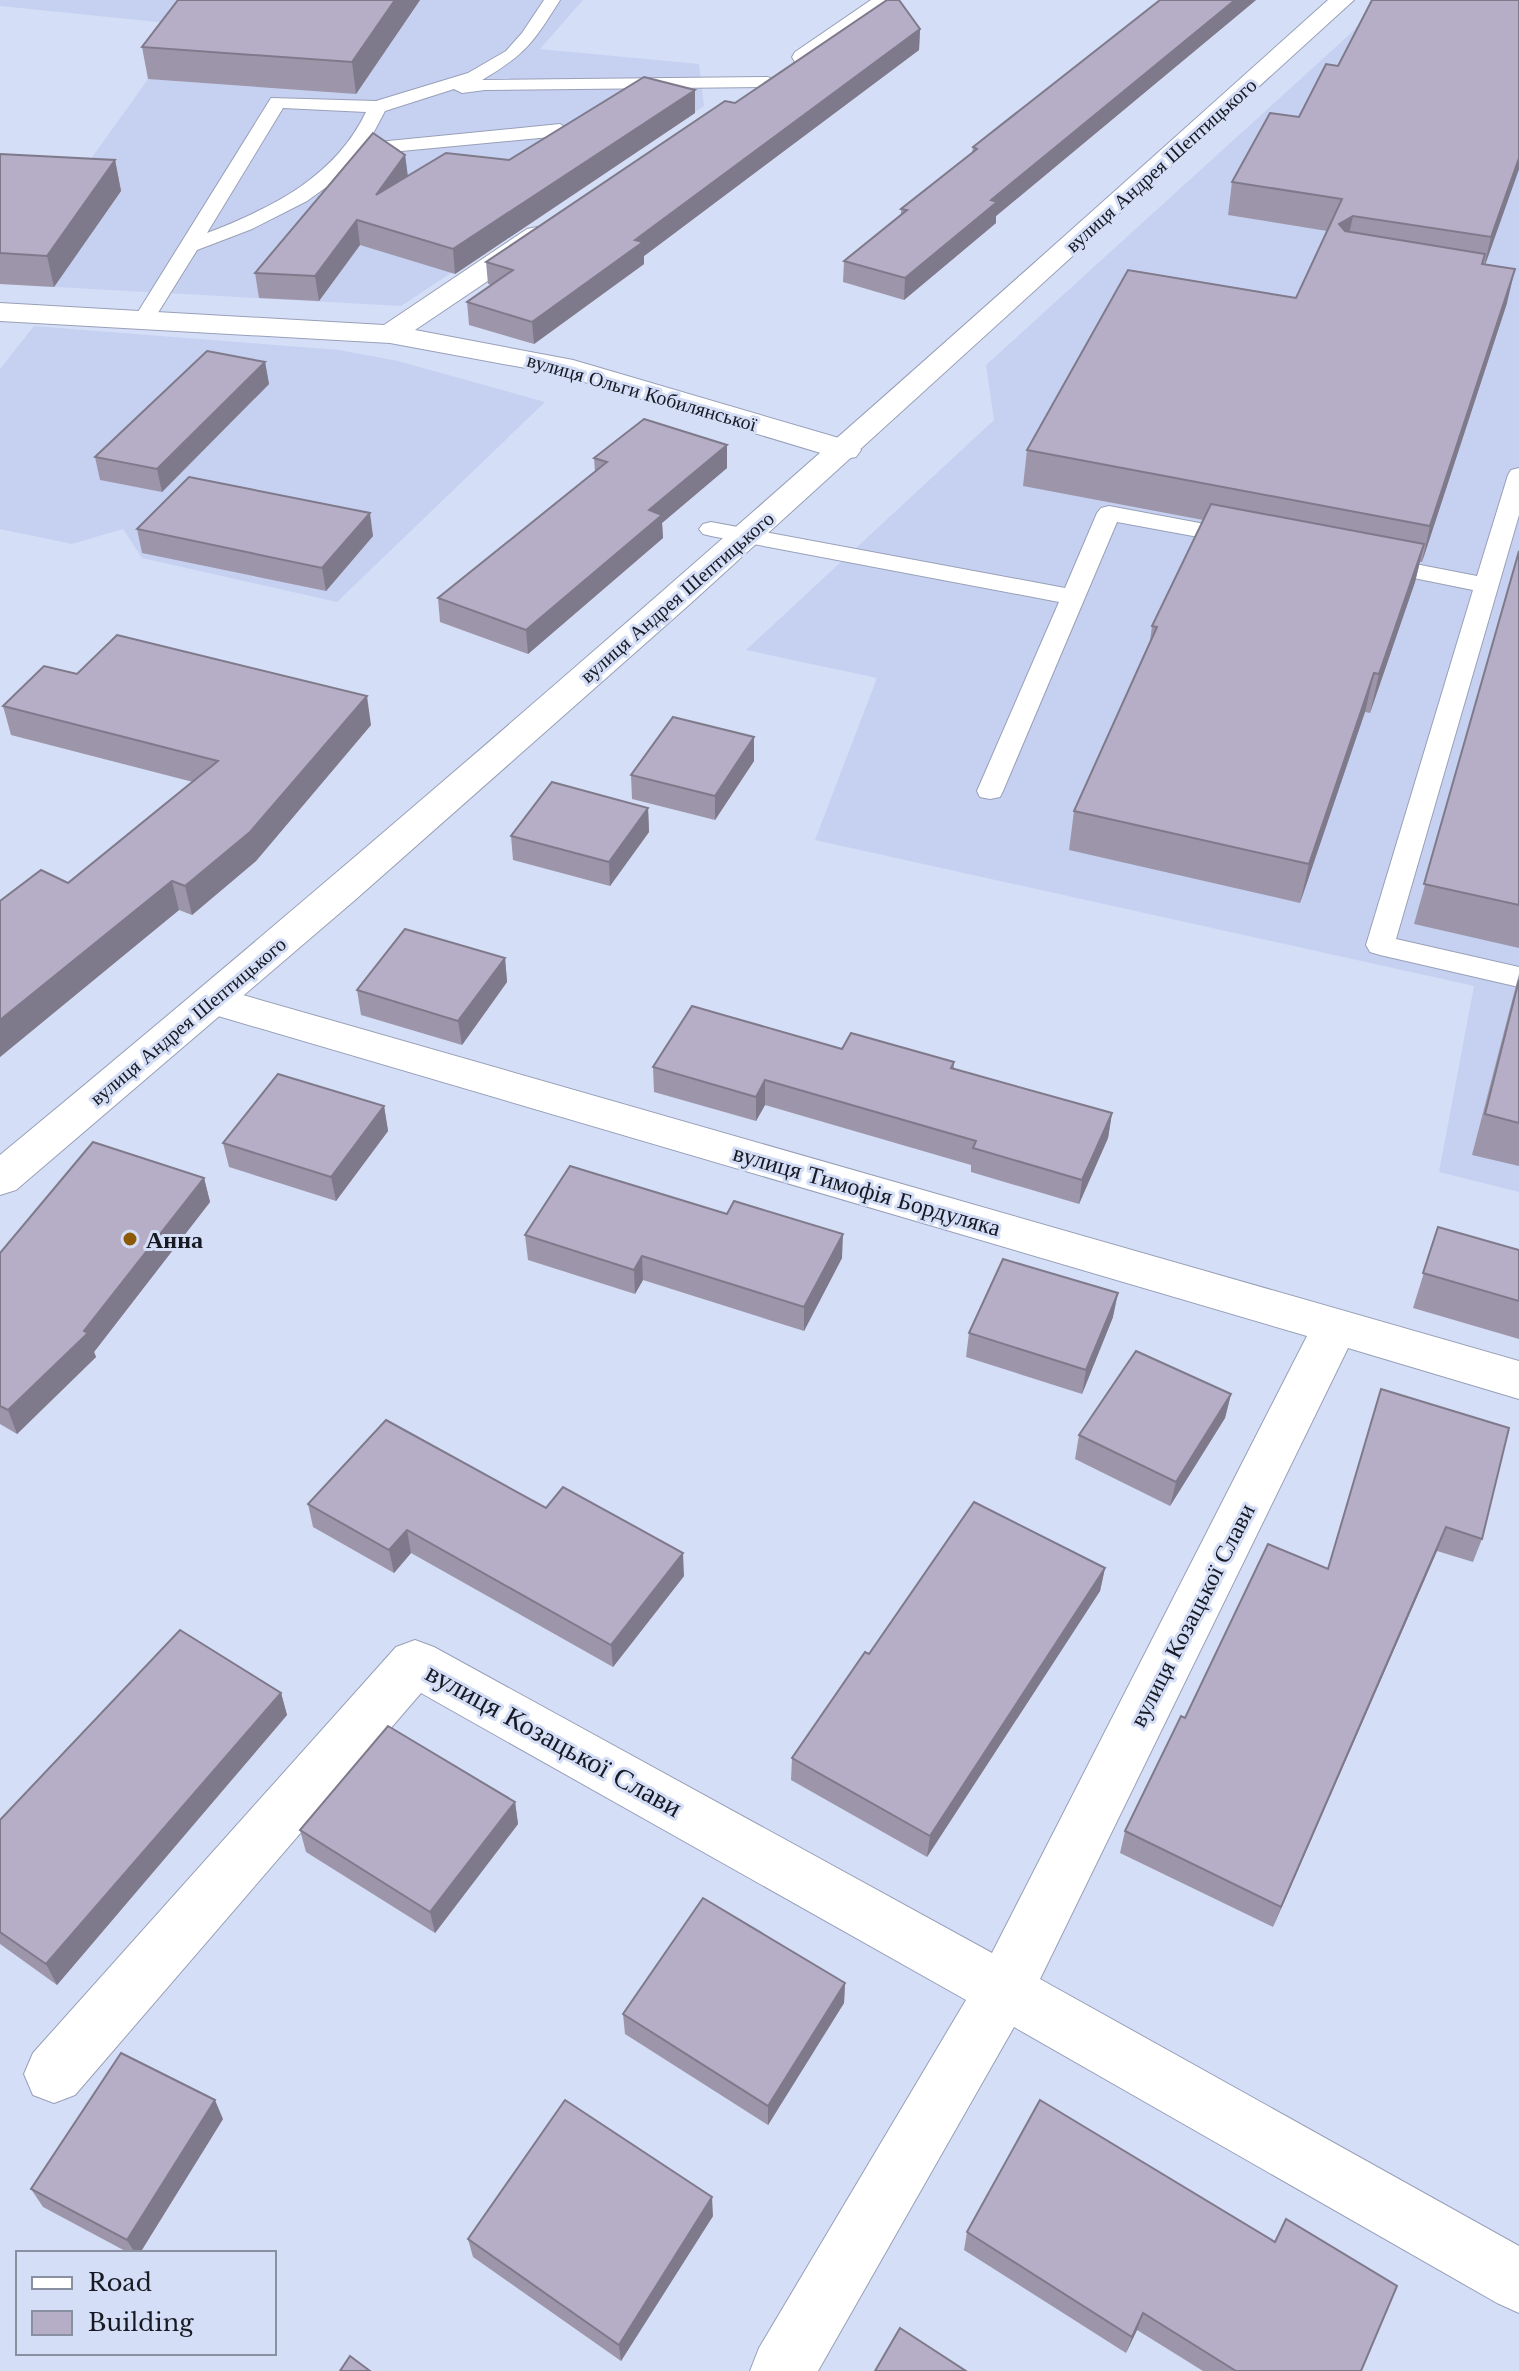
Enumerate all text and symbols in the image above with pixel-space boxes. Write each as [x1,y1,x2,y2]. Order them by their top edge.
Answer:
street label: вулиця Андрея Шептицького [1061,73,1261,257]
street label: вулиця Ольги Кобилянської [524,348,760,436]
street label: вулиця Андрея Шептицького [575,506,779,688]
street label: вулиця Андрея Шептицького [85,932,291,1110]
street label: вулиця Тимофія Бордуляка [730,1138,1004,1242]
place label: Анна [146,1225,203,1254]
marker: Анна [121,1230,139,1248]
street label: вулиця Козацької Слави [1123,1498,1261,1731]
street label: вулиця Козацької Слави [420,1655,688,1825]
legend [16,2251,276,2355]
text: Road [88,2268,152,2297]
text: Building [88,2308,194,2337]

